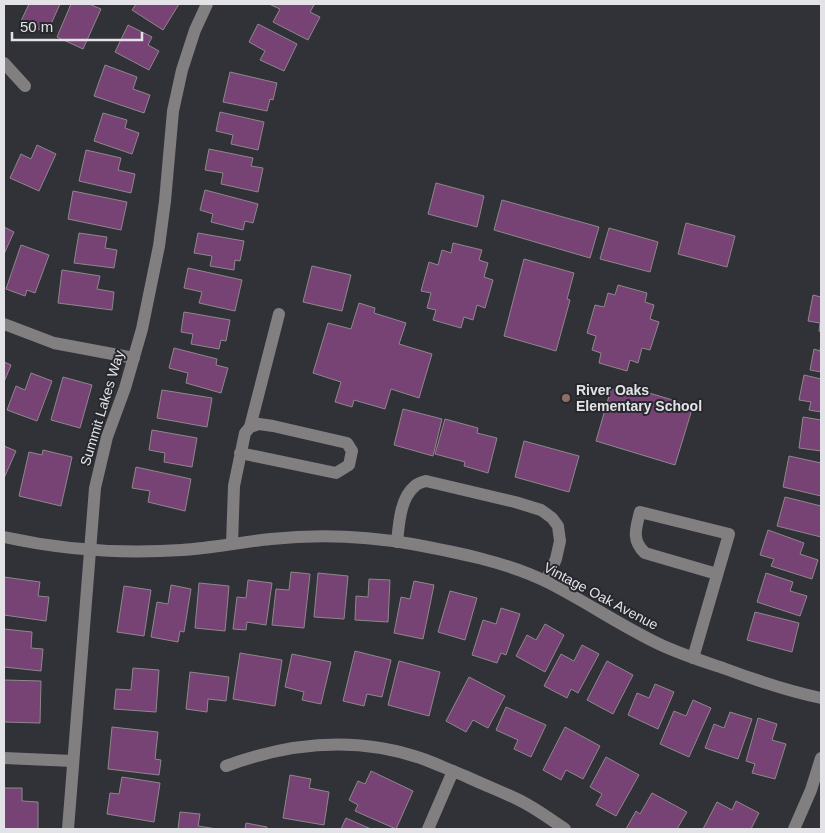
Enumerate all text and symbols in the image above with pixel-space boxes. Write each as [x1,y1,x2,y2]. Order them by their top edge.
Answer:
scale bar [12,10,142,42]
text: 50 m [20,18,53,35]
street label: Summit Lakes Way [77,348,127,468]
place label: River Oaks Elementary School [576,382,702,414]
marker: River Oaks Elementary School [560,392,572,404]
street label: Vintage Oak Avenue [541,559,661,633]

